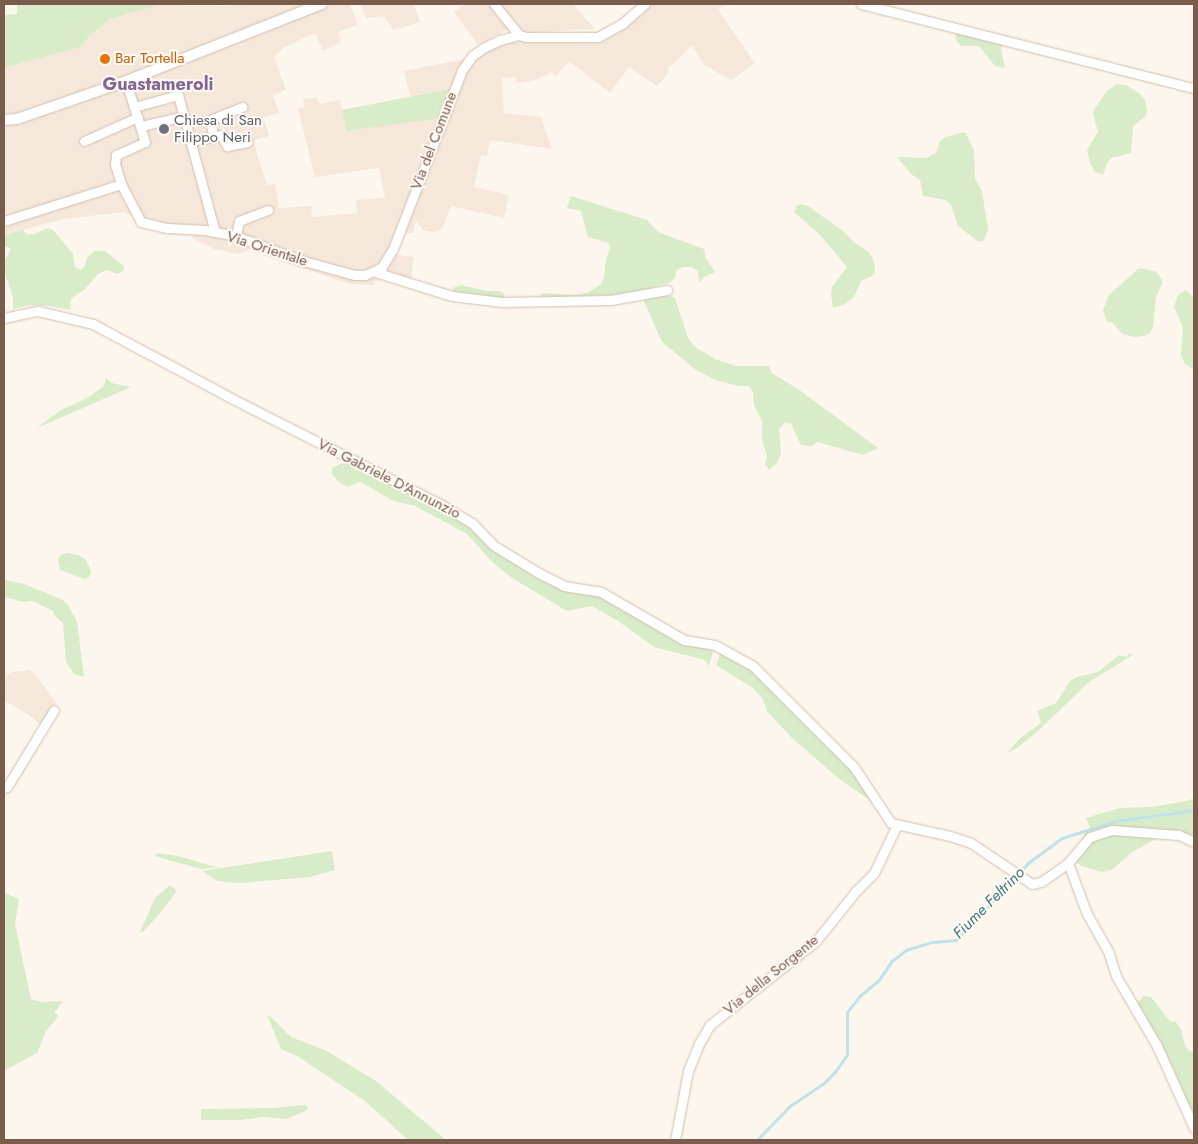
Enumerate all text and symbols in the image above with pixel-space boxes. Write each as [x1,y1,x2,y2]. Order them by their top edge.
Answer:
place label: Bar Tortella [115,50,184,68]
marker: Bar Tortella [99,53,111,65]
district label: Guastameroli [103,73,213,95]
street label: Via del Comune [407,90,461,192]
place label: Chiesa di San Filippo Neri [174,111,262,146]
marker: Chiesa di San Filippo Neri [158,123,170,135]
street label: Via Orientale [224,227,310,271]
street label: Via Gabriele D'Annunzio [315,435,463,523]
water label: Fiume Feltrino [949,863,1029,943]
street label: Via della Sorgente [720,931,822,1019]

